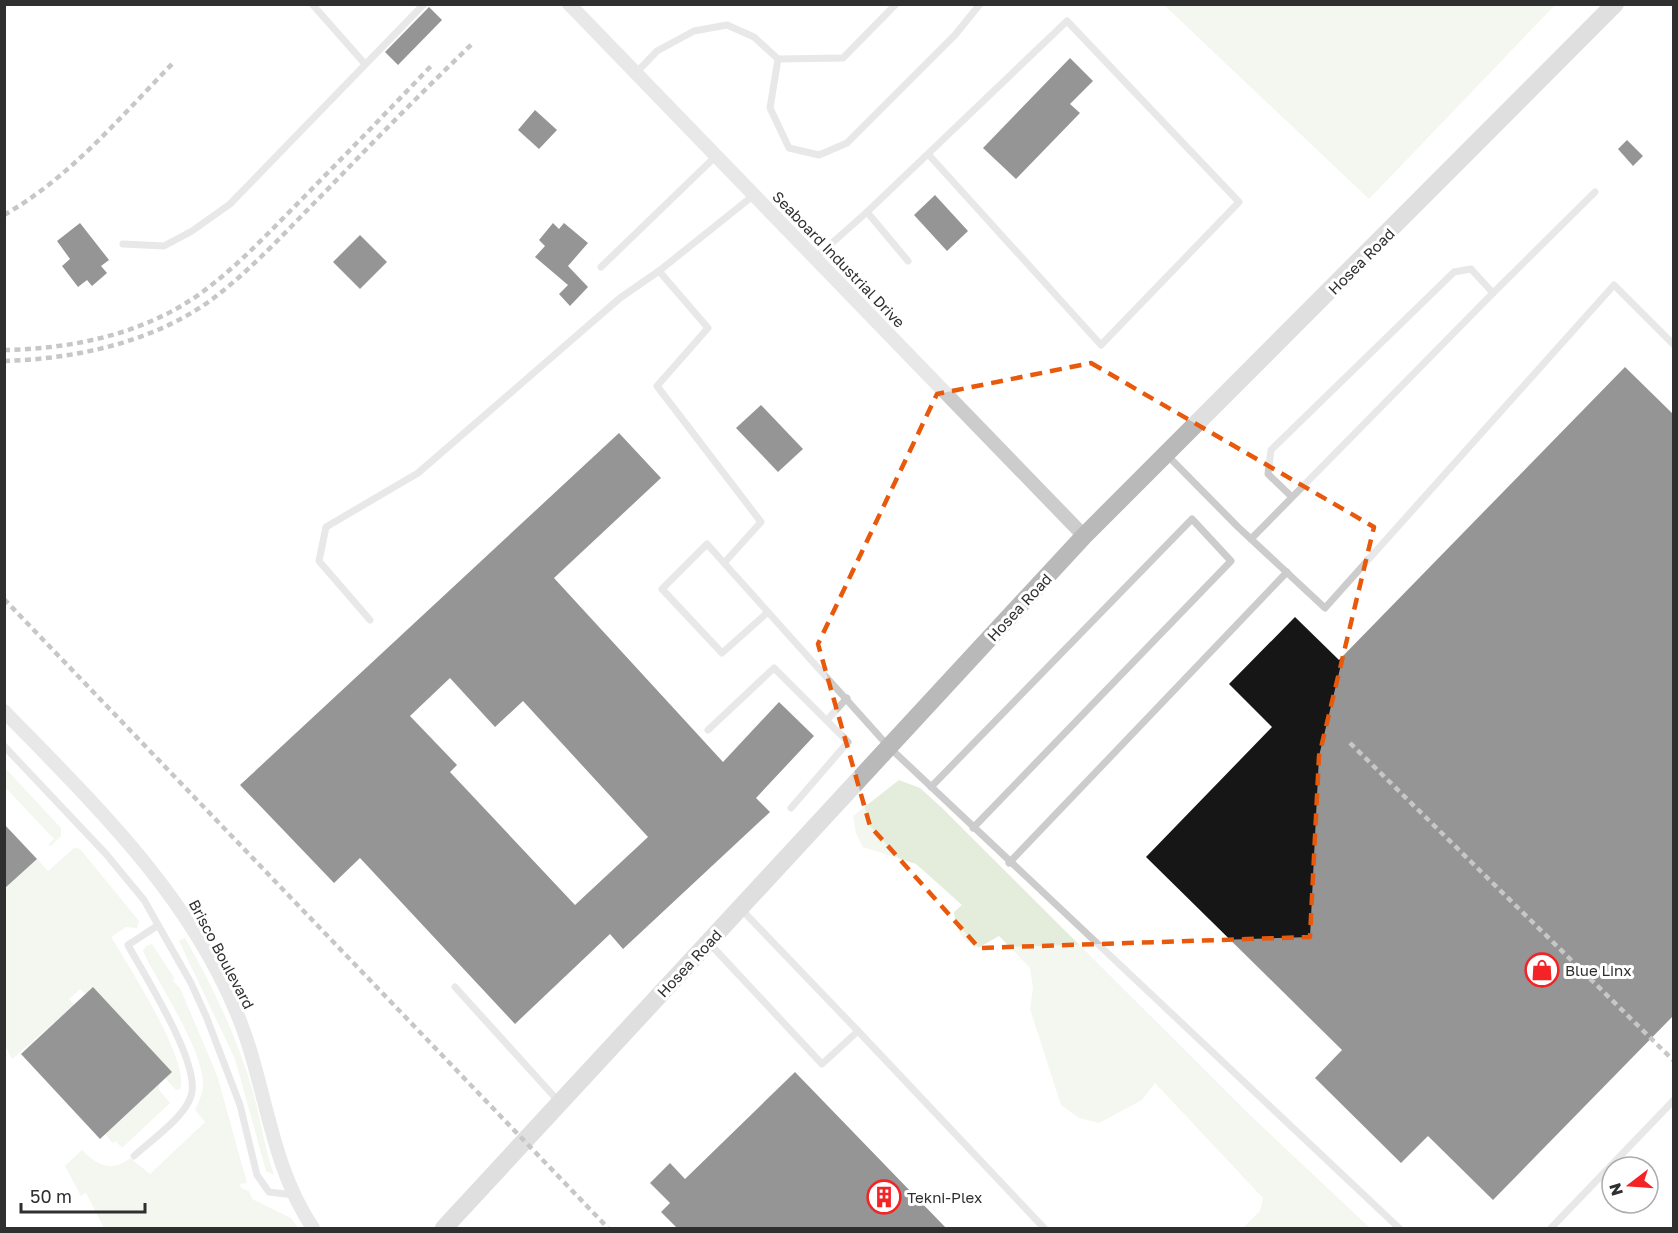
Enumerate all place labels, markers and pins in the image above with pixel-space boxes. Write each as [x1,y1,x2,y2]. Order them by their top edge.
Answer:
shop icon: Blue Linx [1524,952,1560,988]
place label: Blue Linx [1565,961,1631,979]
building icon: Tekni-Plex [866,1179,902,1215]
place label: Tekni-Plex [907,1188,982,1206]

